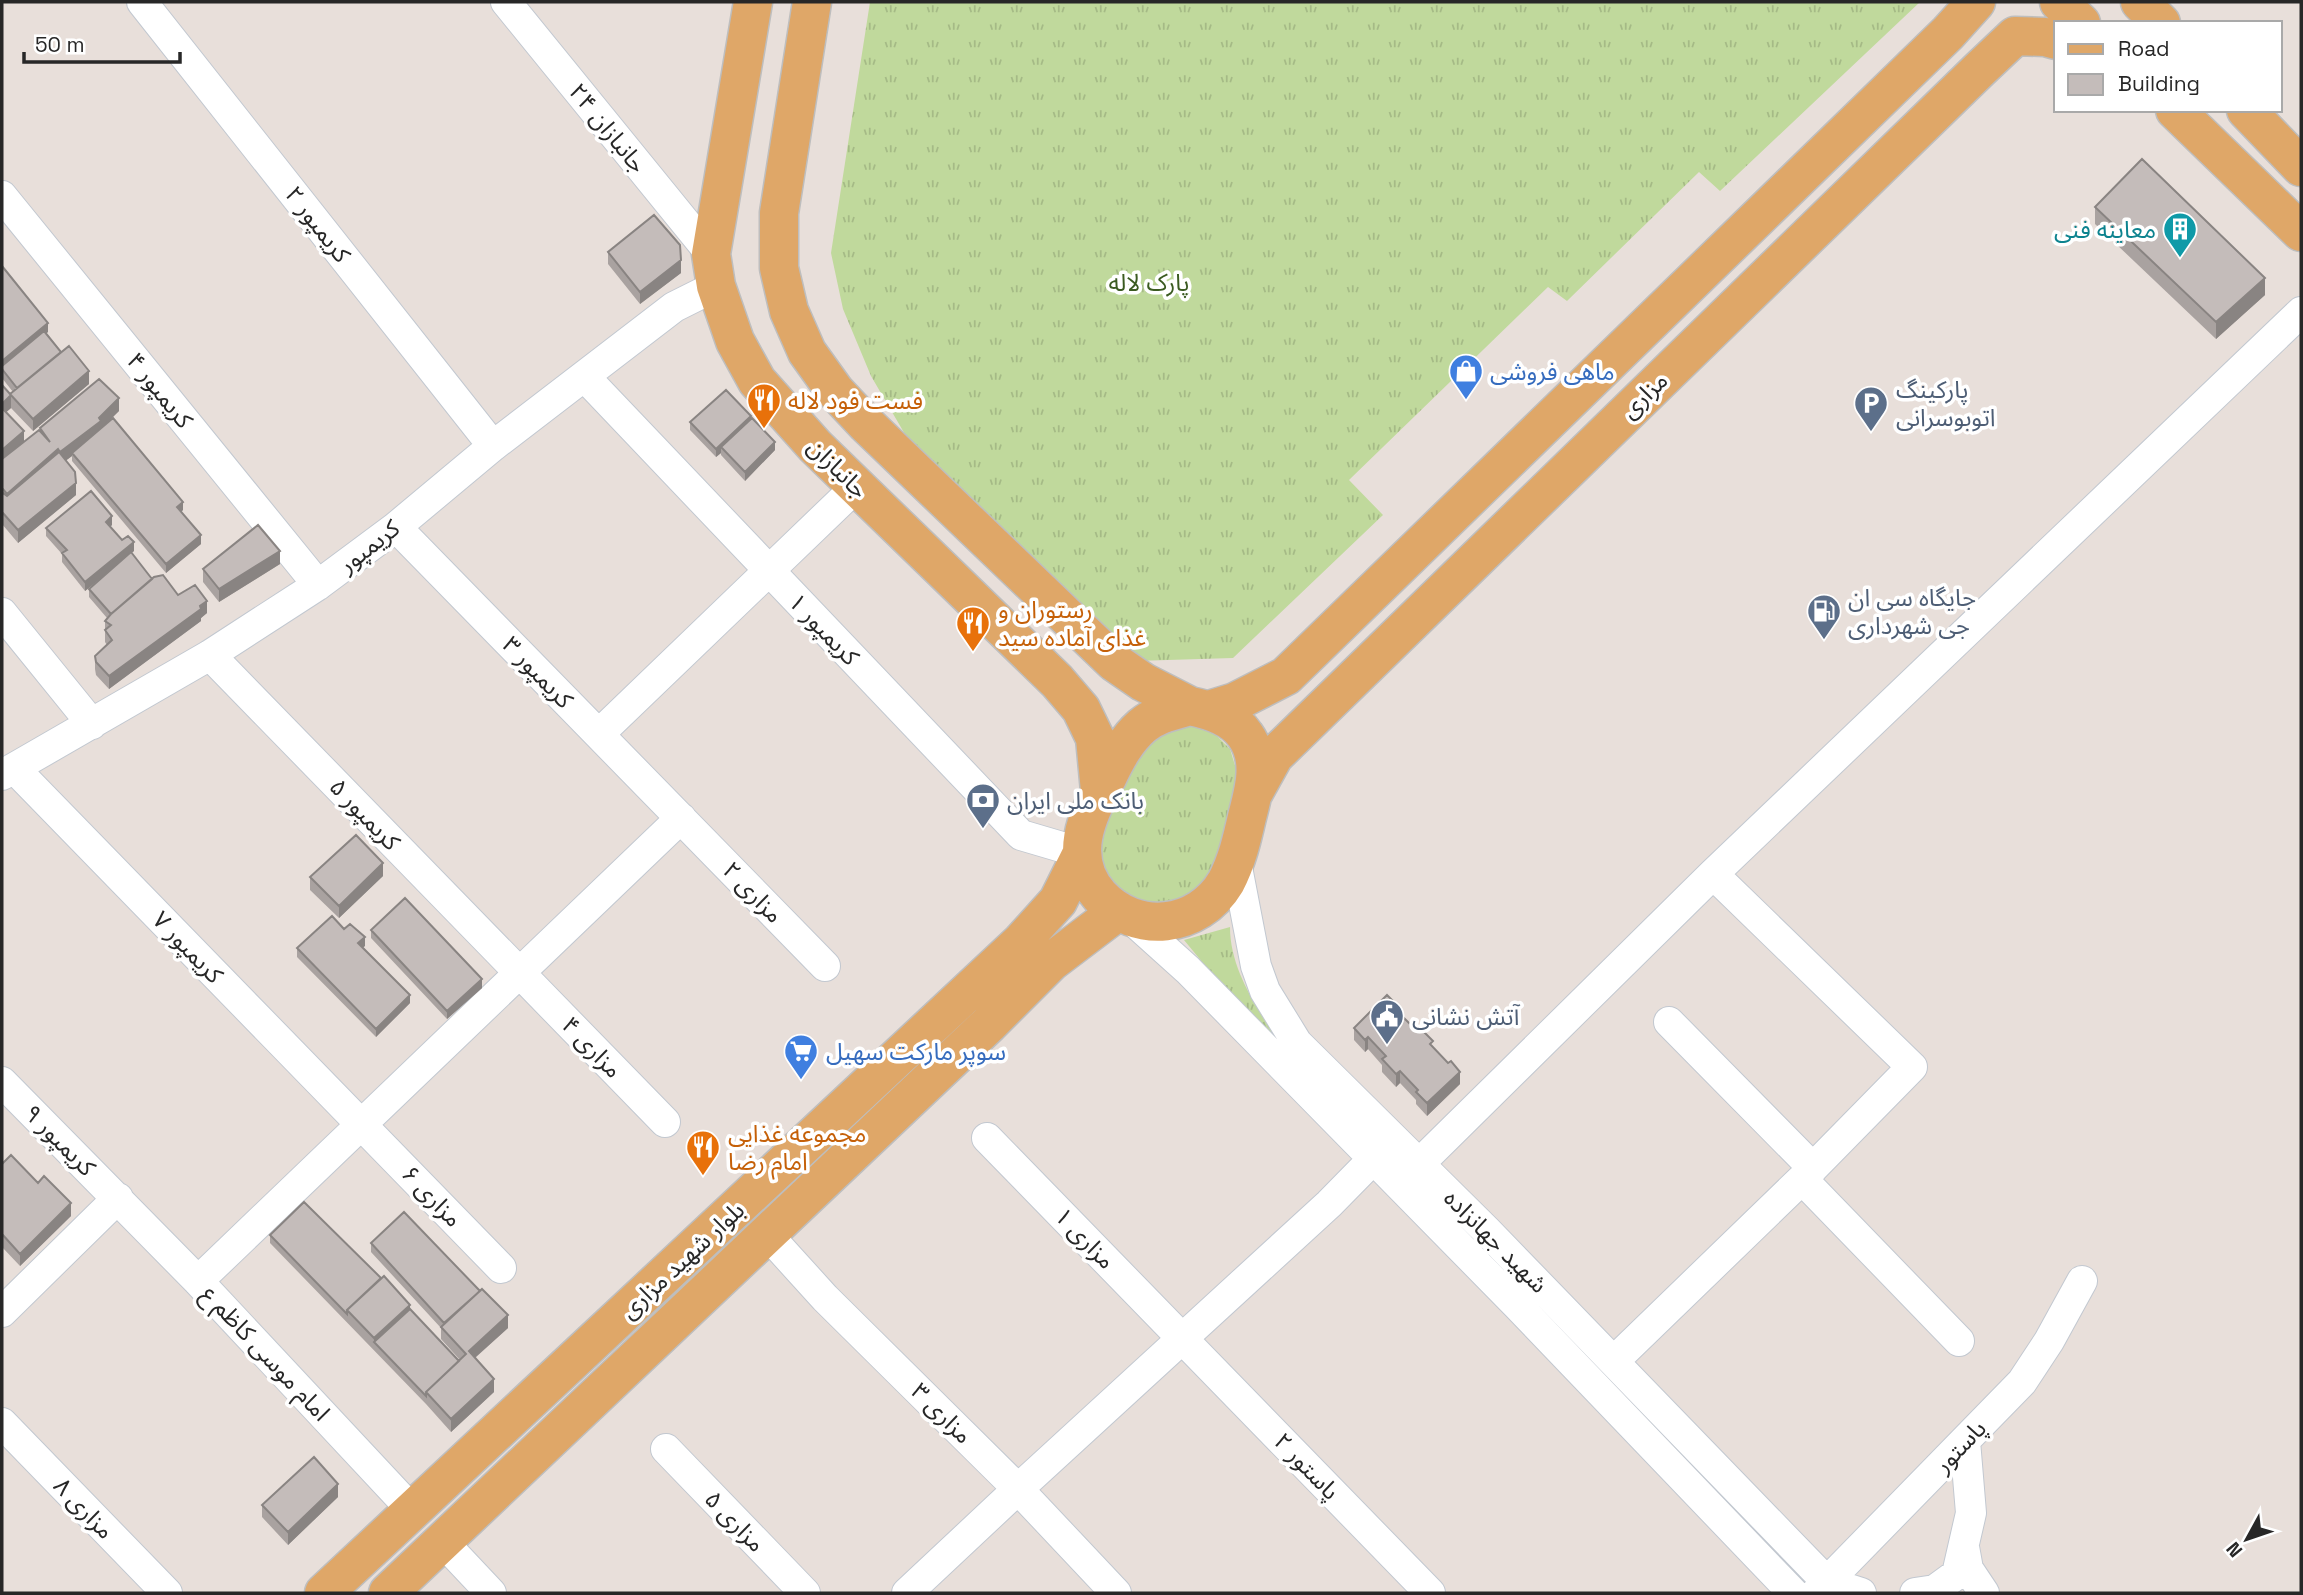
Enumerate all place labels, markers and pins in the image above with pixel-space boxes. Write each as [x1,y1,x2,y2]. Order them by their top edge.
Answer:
building icon: معاینه فنی [2161,210,2199,259]
place label: معاینه فنی [2054,214,2156,245]
shop icon: ماهی فروشی [1447,352,1485,401]
place label: ماهی فروشی [1490,356,1615,387]
place label: پارکینگ اتوبوسرانی [1896,374,1996,433]
restaurant icon: فست فود لاله [745,381,783,430]
parking icon: پارکینگ اتوبوسرانی [1852,384,1890,433]
place label: فست فود لاله [788,385,923,416]
place label: جایگاه سی ان جی شهرداری [1848,582,1976,641]
fuel station icon: جایگاه سی ان جی شهرداری [1805,592,1843,641]
place label: رستوران و غذای آماده سید [998,594,1146,653]
restaurant icon: رستوران و غذای آماده سید [954,604,992,653]
bank icon: بانک ملی ایران [964,781,1002,830]
place label: بانک ملی ایران [1007,785,1144,816]
public building icon: آتش نشانی [1368,997,1406,1046]
place label: آتش نشانی [1412,1001,1520,1032]
supermarket icon: سوپر مارکت سهیل [782,1032,820,1081]
place label: سوپر مارکت سهیل [826,1036,1006,1067]
place label: مجموعه غذایی امام رضا [728,1118,866,1180]
restaurant icon: مجموعه غذایی امام رضا [684,1128,722,1177]

